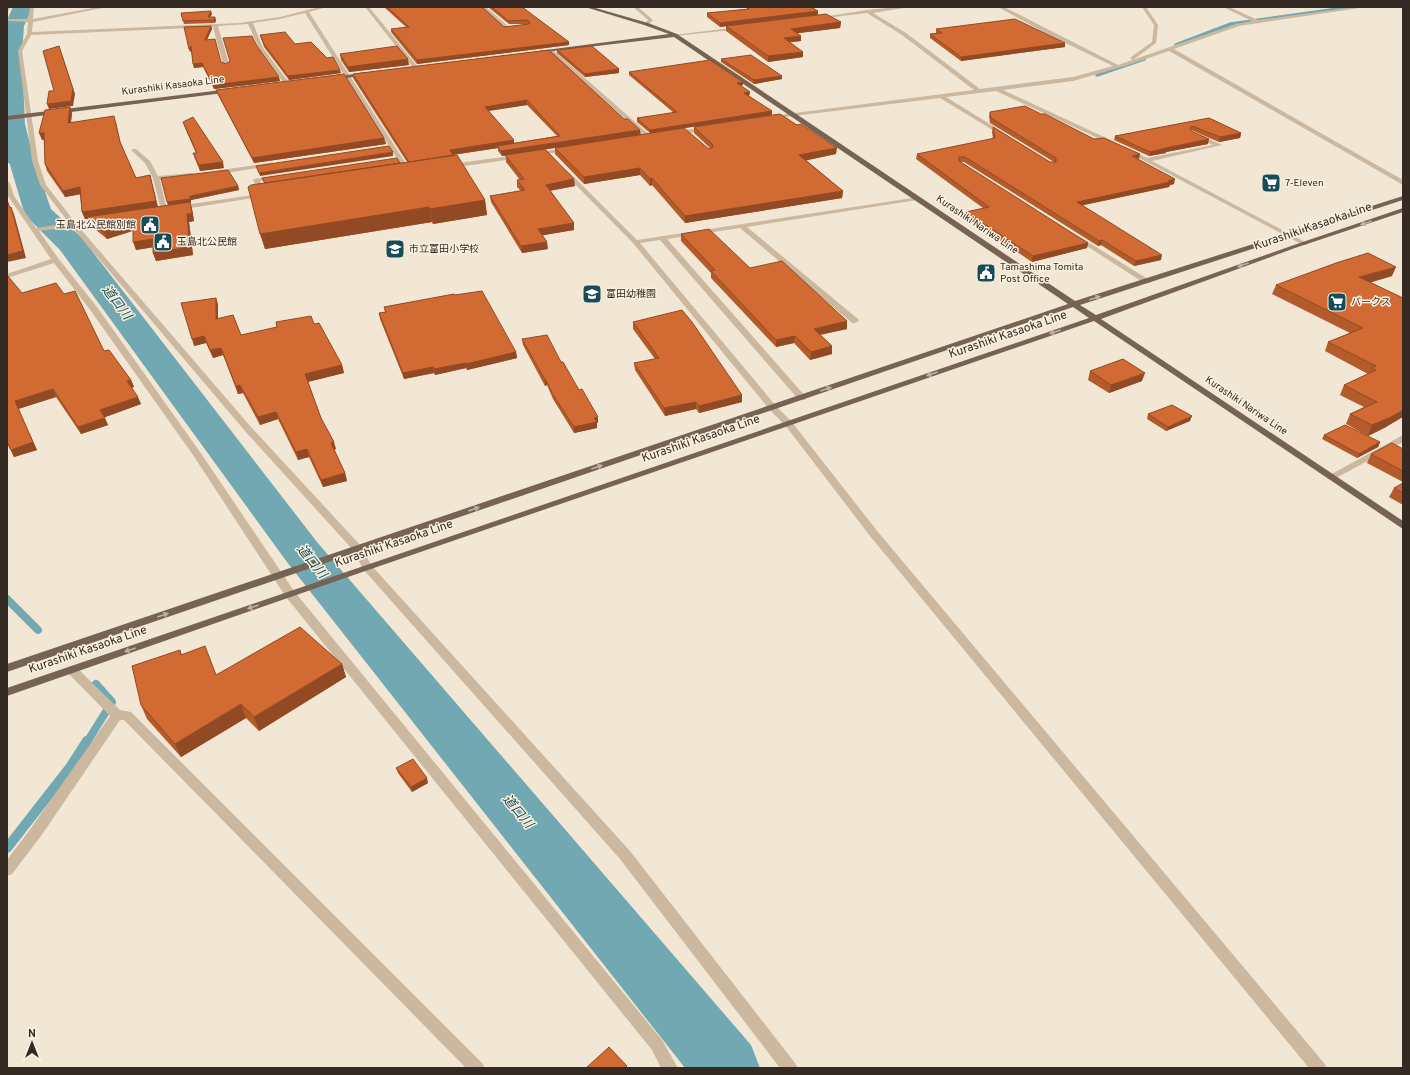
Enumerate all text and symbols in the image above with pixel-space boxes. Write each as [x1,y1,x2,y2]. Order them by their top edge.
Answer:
street label: Kurashiki Kasaoka Line [121,73,225,99]
supermarket icon: 7-Eleven [1260,172,1282,194]
place label: 7-Eleven [1285,177,1324,190]
street label: Kurashiki Nariwa Line [933,193,1021,257]
street label: Kurashiki Kasaoka Line [1252,199,1374,255]
public building icon: 玉島北公民館別館 [139,214,161,236]
place label: 玉島北公民館別館 [56,219,136,232]
one-way arrow [1360,220,1372,226]
public building icon: 玉島北公民館 [152,231,174,253]
place label: 玉島北公民館 [177,236,237,249]
school or university icon: 市立富田小学校 [384,238,406,260]
place label: 市立富田小学校 [409,243,479,256]
place label: Tamashima Tomita Post Office [1000,261,1083,286]
public building icon: Tamashima Tomita Post Office [975,262,997,284]
one-way arrow [1237,263,1249,269]
water label: 道口川 [98,283,135,325]
school or university icon: 富田幼稚園 [581,283,603,305]
place label: 富田幼稚園 [606,288,656,301]
supermarket icon: パークス [1326,291,1348,313]
one-way arrow [1089,294,1101,300]
place label: パークス [1351,296,1391,309]
street label: Kurashiki Kasaoka Line [947,307,1069,363]
one-way arrow [1048,330,1060,336]
one-way arrow [925,371,937,377]
street label: Kurashiki Nariwa Line [1202,374,1290,438]
one-way arrow [820,386,832,392]
street label: Kurashiki Kasaoka Line [640,411,762,467]
one-way arrow [591,464,603,470]
one-way arrow [468,506,480,512]
street label: Kurashiki Kasaoka Line [333,516,455,572]
water label: 道口川 [293,542,331,584]
one-way arrow [247,604,259,610]
one-way arrow [158,611,170,617]
street label: Kurashiki Kasaoka Line [27,622,149,678]
one-way arrow [124,647,136,653]
water label: 道口川 [498,792,537,834]
north arrow [12,1023,52,1063]
text: N [28,1027,36,1041]

